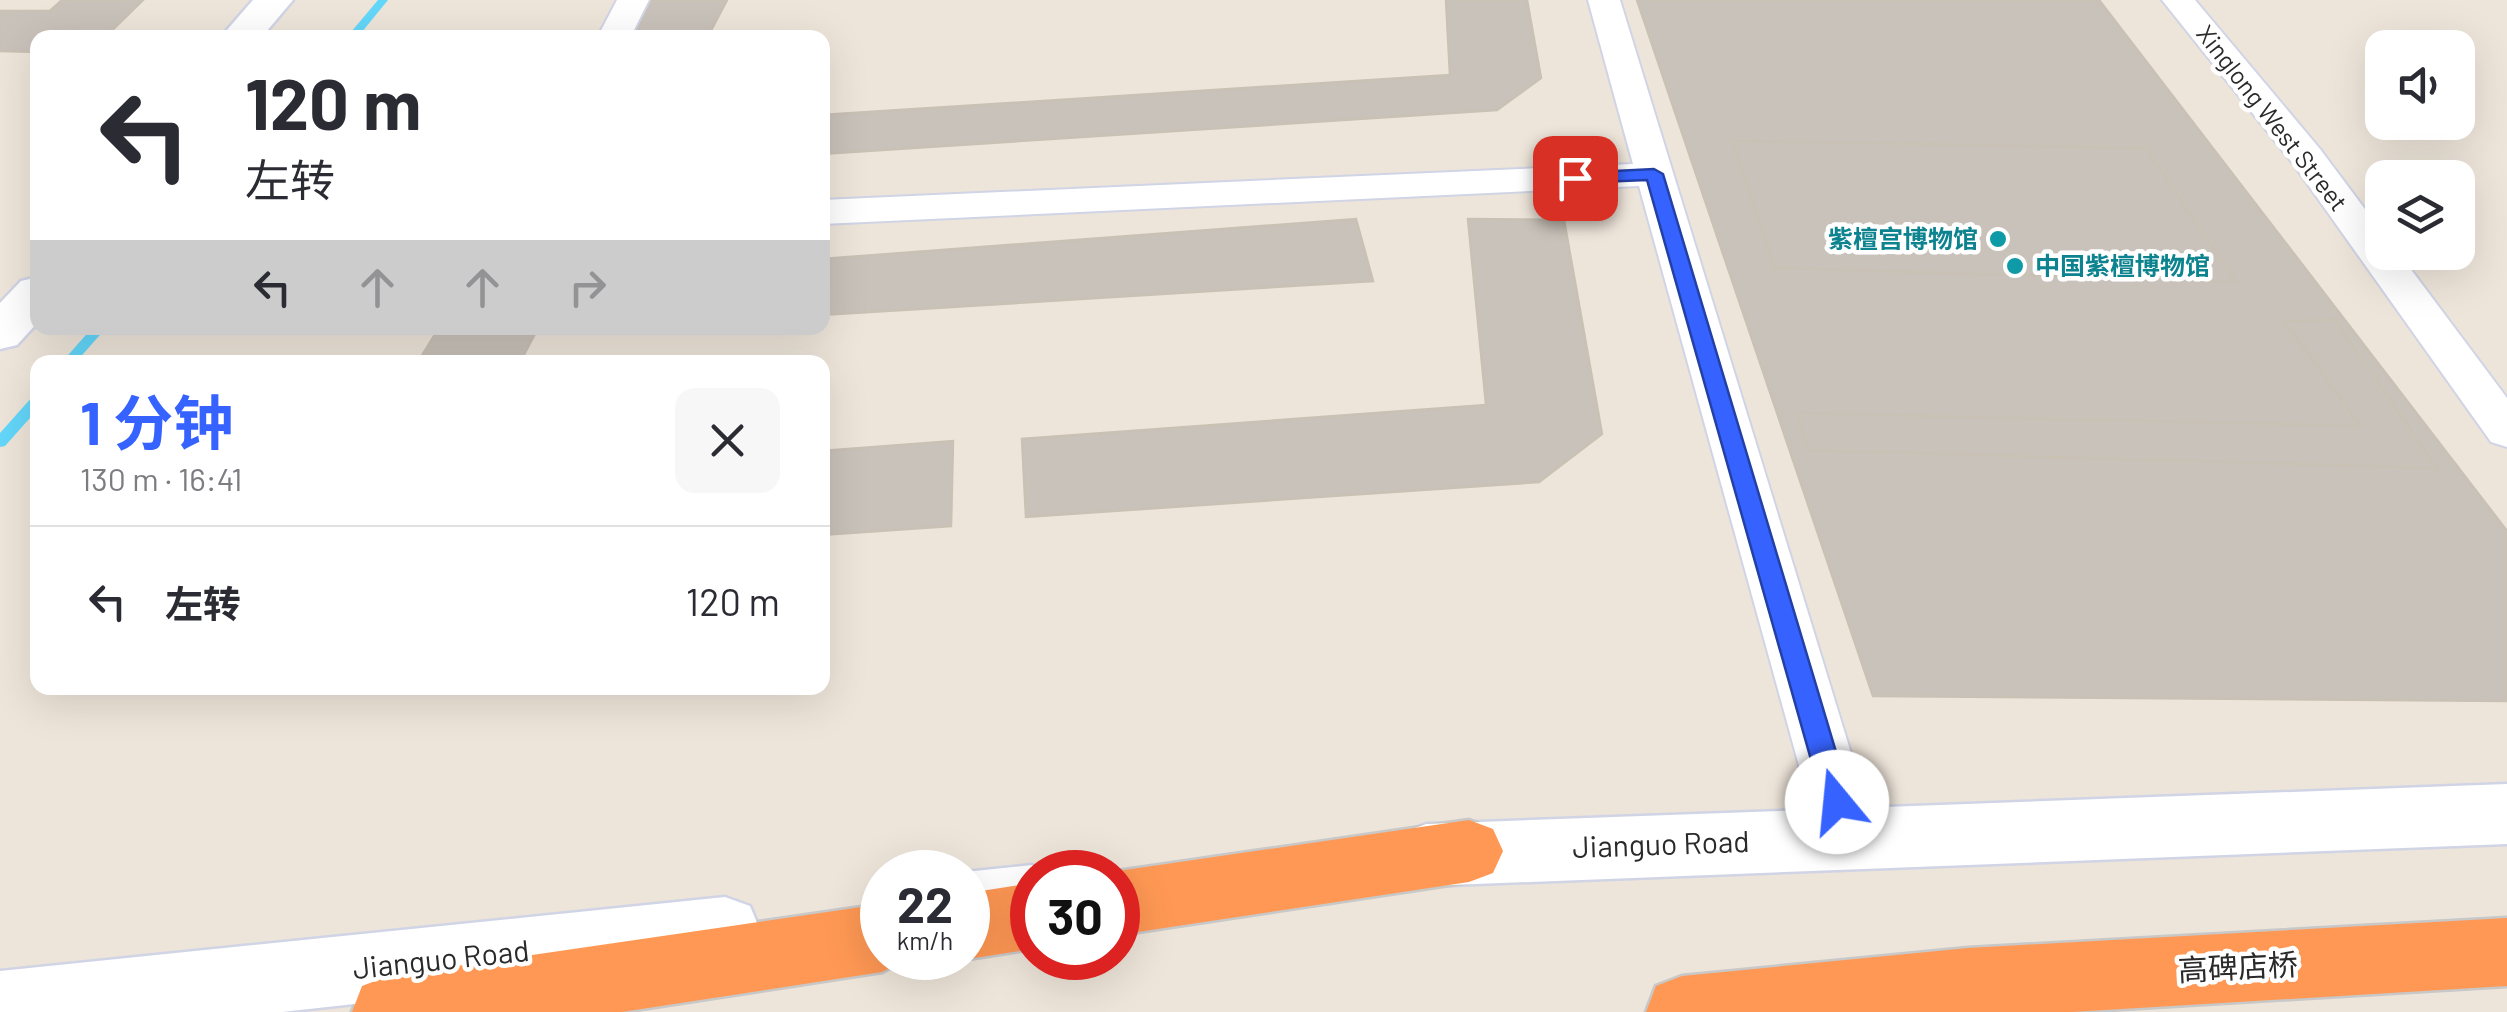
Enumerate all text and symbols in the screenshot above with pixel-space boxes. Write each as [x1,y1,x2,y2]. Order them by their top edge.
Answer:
street label: Xinglong West Street [2191,19,2355,216]
map controls [2365,30,2475,270]
button: sound [2365,30,2475,140]
text: 120 m [245,60,421,144]
icon: left [80,70,210,200]
pin [1533,136,1618,221]
icon: arrive [1548,151,1603,206]
text: 左转 [245,152,335,206]
button: layers [2365,160,2475,270]
place label: 紫檀宫博物馆 [1828,223,1978,253]
marker: 紫檀宫博物馆 [1987,228,2009,250]
place label: 中国紫檀博物馆 [2035,250,2210,280]
marker: 中国紫檀博物馆 [2004,255,2026,277]
icon: left [245,260,300,315]
icon: ahead [350,260,405,315]
icon: ahead [455,260,510,315]
icon: right [560,260,615,315]
text: 1 分钟 [80,385,233,457]
button: close [675,388,780,493]
text: 130 m · 16:41 [80,459,243,497]
icon: left [80,574,135,629]
text: 120 m [686,578,780,624]
text: 左转 [165,580,241,626]
position arrow [1785,750,1889,854]
street label: Jianguo Road [1572,822,1750,864]
speed limit sign: 30 [1010,850,1140,980]
text: 22 [897,873,953,933]
text: km/h [897,925,953,955]
street label: Jianguo Road [351,931,531,985]
street label: 高碑店桥 [2177,945,2299,987]

